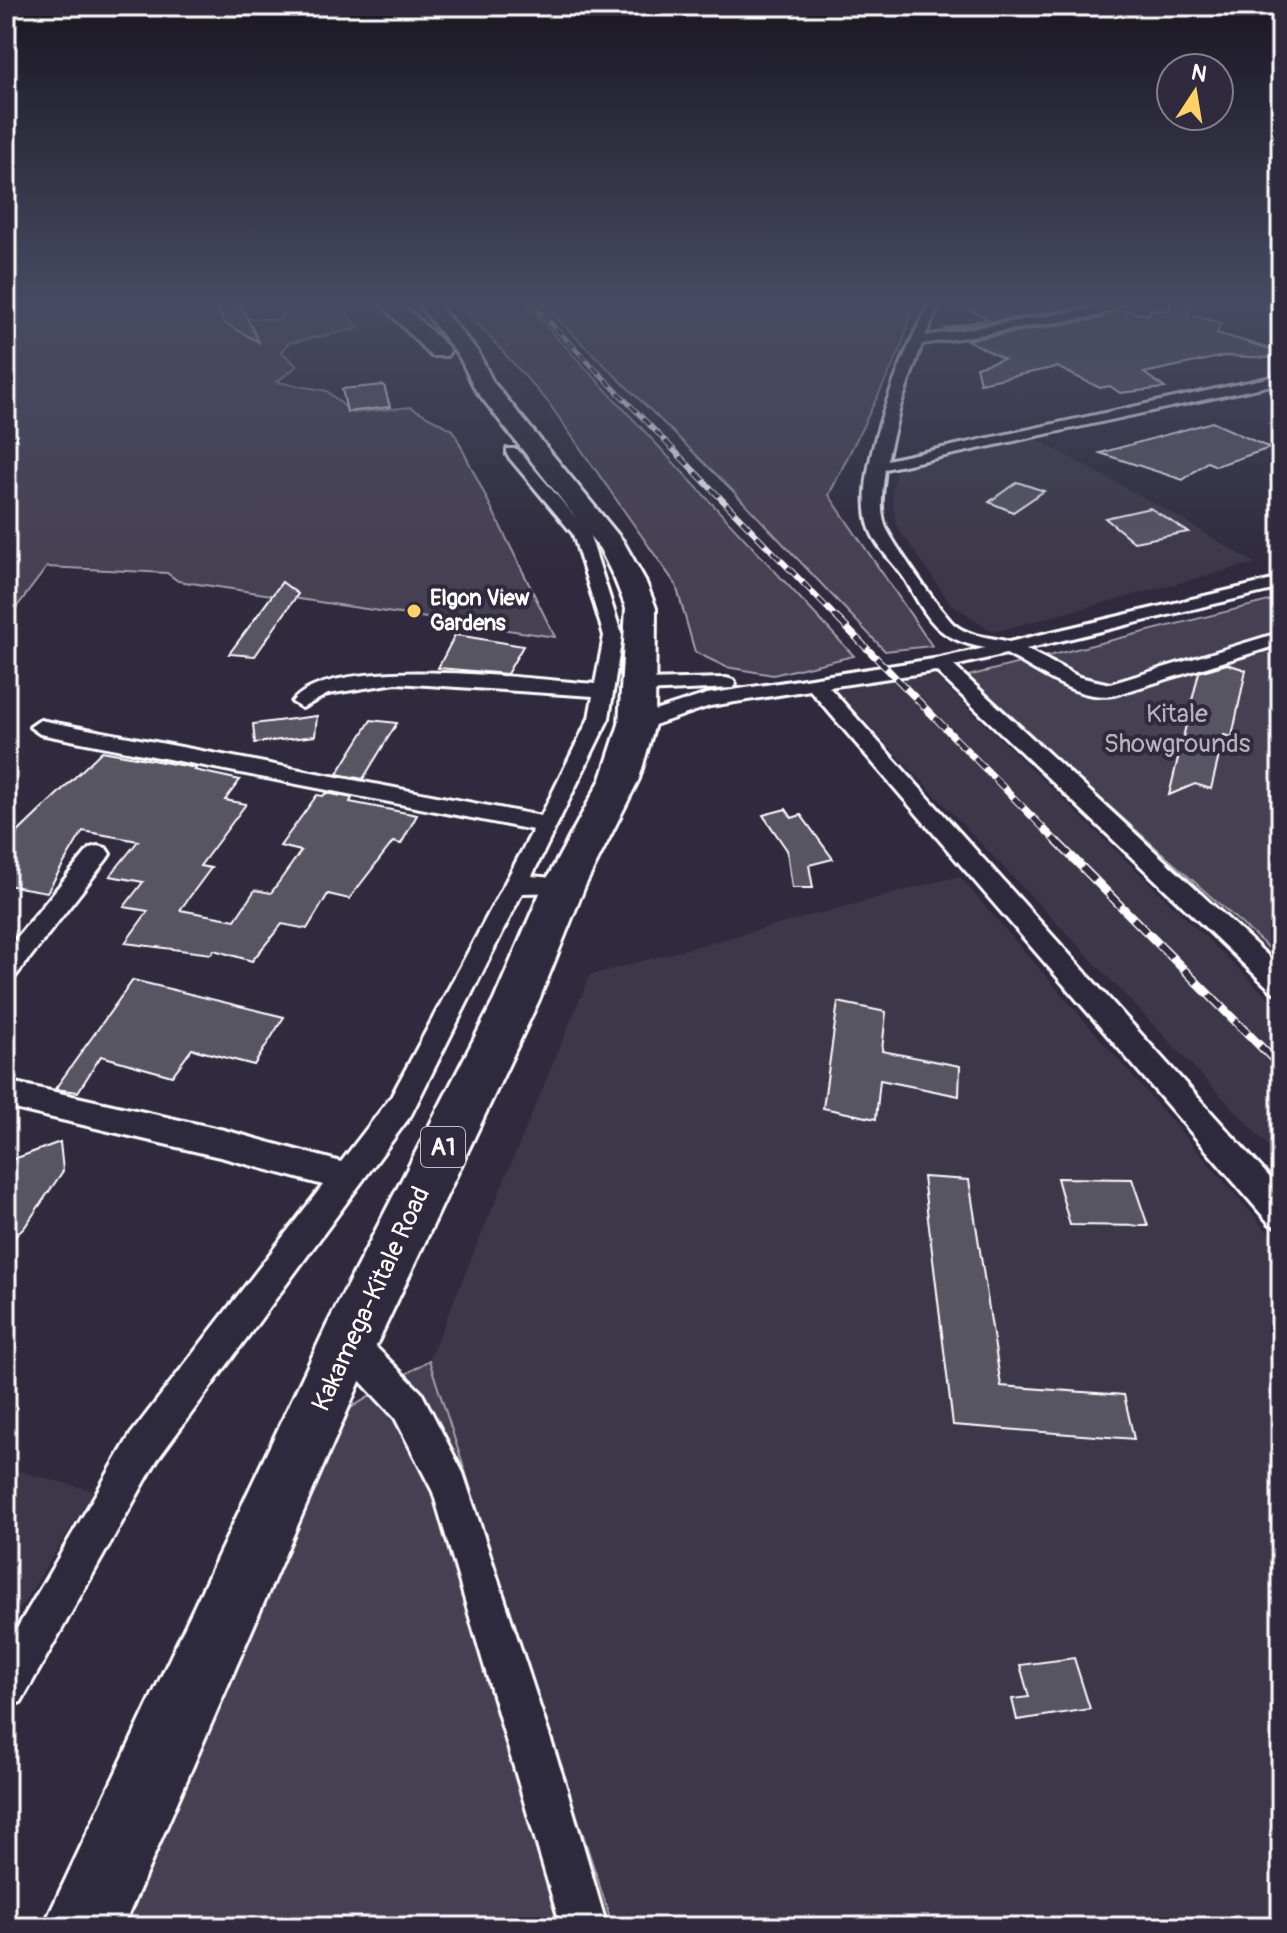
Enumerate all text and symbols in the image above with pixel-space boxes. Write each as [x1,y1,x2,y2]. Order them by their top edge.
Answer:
north arrow [1155,52,1235,132]
text: N [1189,58,1209,89]
place label: Elgon View Gardens [430,584,530,637]
marker: Elgon View Gardens [405,602,423,620]
park label: Kitale Showgrounds [1104,698,1251,760]
road number: A1 [421,1127,465,1167]
street label: Kakamega-Kitale Road [305,1182,437,1416]

